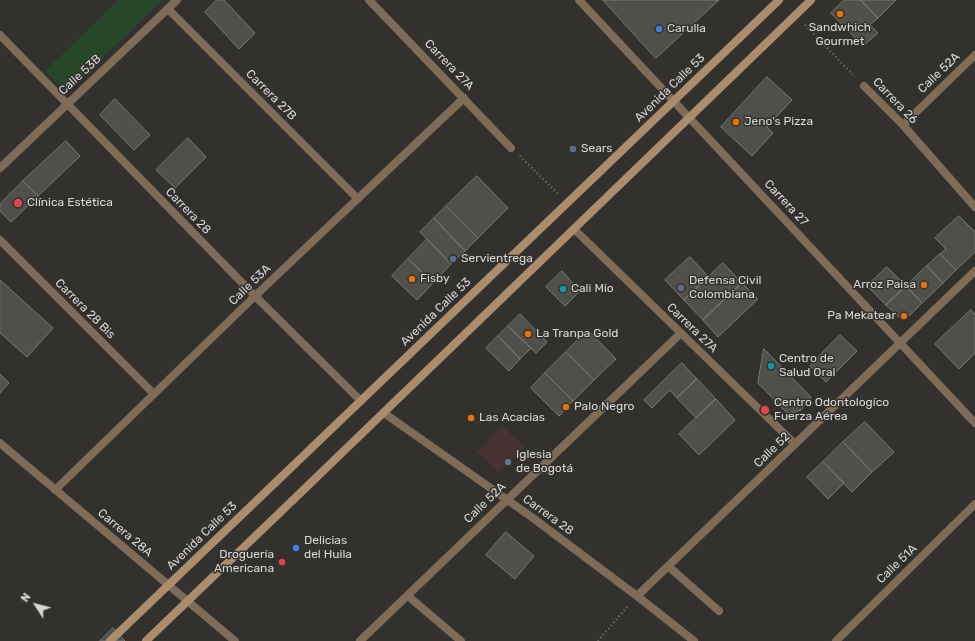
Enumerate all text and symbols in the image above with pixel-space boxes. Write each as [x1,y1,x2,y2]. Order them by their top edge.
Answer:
marker: Sandwhich Gourmet [835,9,845,19]
place label: Sandwhich Gourmet [809,21,871,49]
place label: Carulla [667,22,706,36]
marker: Carulla [654,24,664,34]
street label: Carrera 27A [421,37,477,93]
street label: Calle 52A [915,50,963,96]
street label: Avenida Calle 53 [632,51,708,125]
street label: Calle 53B [56,52,104,98]
street label: Carrera 27B [243,67,299,123]
street label: Carrera 26 [869,75,921,127]
place label: Jeno's Pizza [744,115,813,129]
marker: Jeno's Pizza [731,117,741,127]
place label: Sears [581,142,612,156]
marker: Sears [568,144,578,154]
street label: Carrera 27 [761,177,811,229]
street label: Carrera 28 [162,185,214,237]
place label: Clínica Estética [27,196,113,210]
marker: Clínica Estética [12,197,24,209]
place label: Servientrega [461,252,533,266]
marker: Servientrega [448,254,458,264]
street label: Calle 53A [226,262,274,308]
place label: Fisby [420,272,450,286]
marker: Fisby [407,274,417,284]
place label: Defensa Civil Colombiana [689,274,761,302]
street label: Avenida Calle 53 [398,275,474,349]
street label: Carrera 28 Bis [52,276,118,342]
place label: Arroz Paisa [853,278,916,292]
marker: Arroz Paisa [919,280,929,290]
place label: Cali Mio [571,282,614,296]
marker: Defensa Civil Colombiana [676,283,686,293]
marker: Cali Mio [558,284,568,294]
street label: Carrera 27A [664,300,720,356]
place label: Pa Mekatear [827,309,896,323]
marker: Pa Mekatear [899,311,909,321]
place label: La Tranpa Gold [536,327,618,341]
marker: La Tranpa Gold [523,329,533,339]
place label: Centro de Salud Oral [779,352,835,380]
marker: Centro de Salud Oral [766,361,776,371]
place label: Centro Odontologíco Fuerza Aérea [774,396,889,424]
place label: Palo Negro [574,400,635,414]
marker: Palo Negro [561,402,571,412]
marker: Centro Odontologíco Fuerza Aérea [759,404,771,416]
place label: Las Acacias [479,411,545,425]
marker: Las Acacias [466,413,476,423]
street label: Calle 52 [751,429,793,471]
place label: Iglesia de Bogotá [516,448,573,476]
marker: Iglesia de Bogotá [503,457,513,467]
street label: Calle 52A [461,480,509,526]
street label: Carrera 28 [520,492,576,538]
street label: Avenida Calle 53 [164,499,240,573]
street label: Carrera 28A [95,506,155,560]
place label: Delicias del Huila [304,534,352,562]
street label: Calle 51A [874,541,920,587]
marker: Delicias del Huila [291,543,301,553]
place label: Droguería Americana [214,548,274,576]
marker: Droguería Americana [277,557,287,567]
north arrow [16,585,56,625]
text: N [18,591,33,605]

